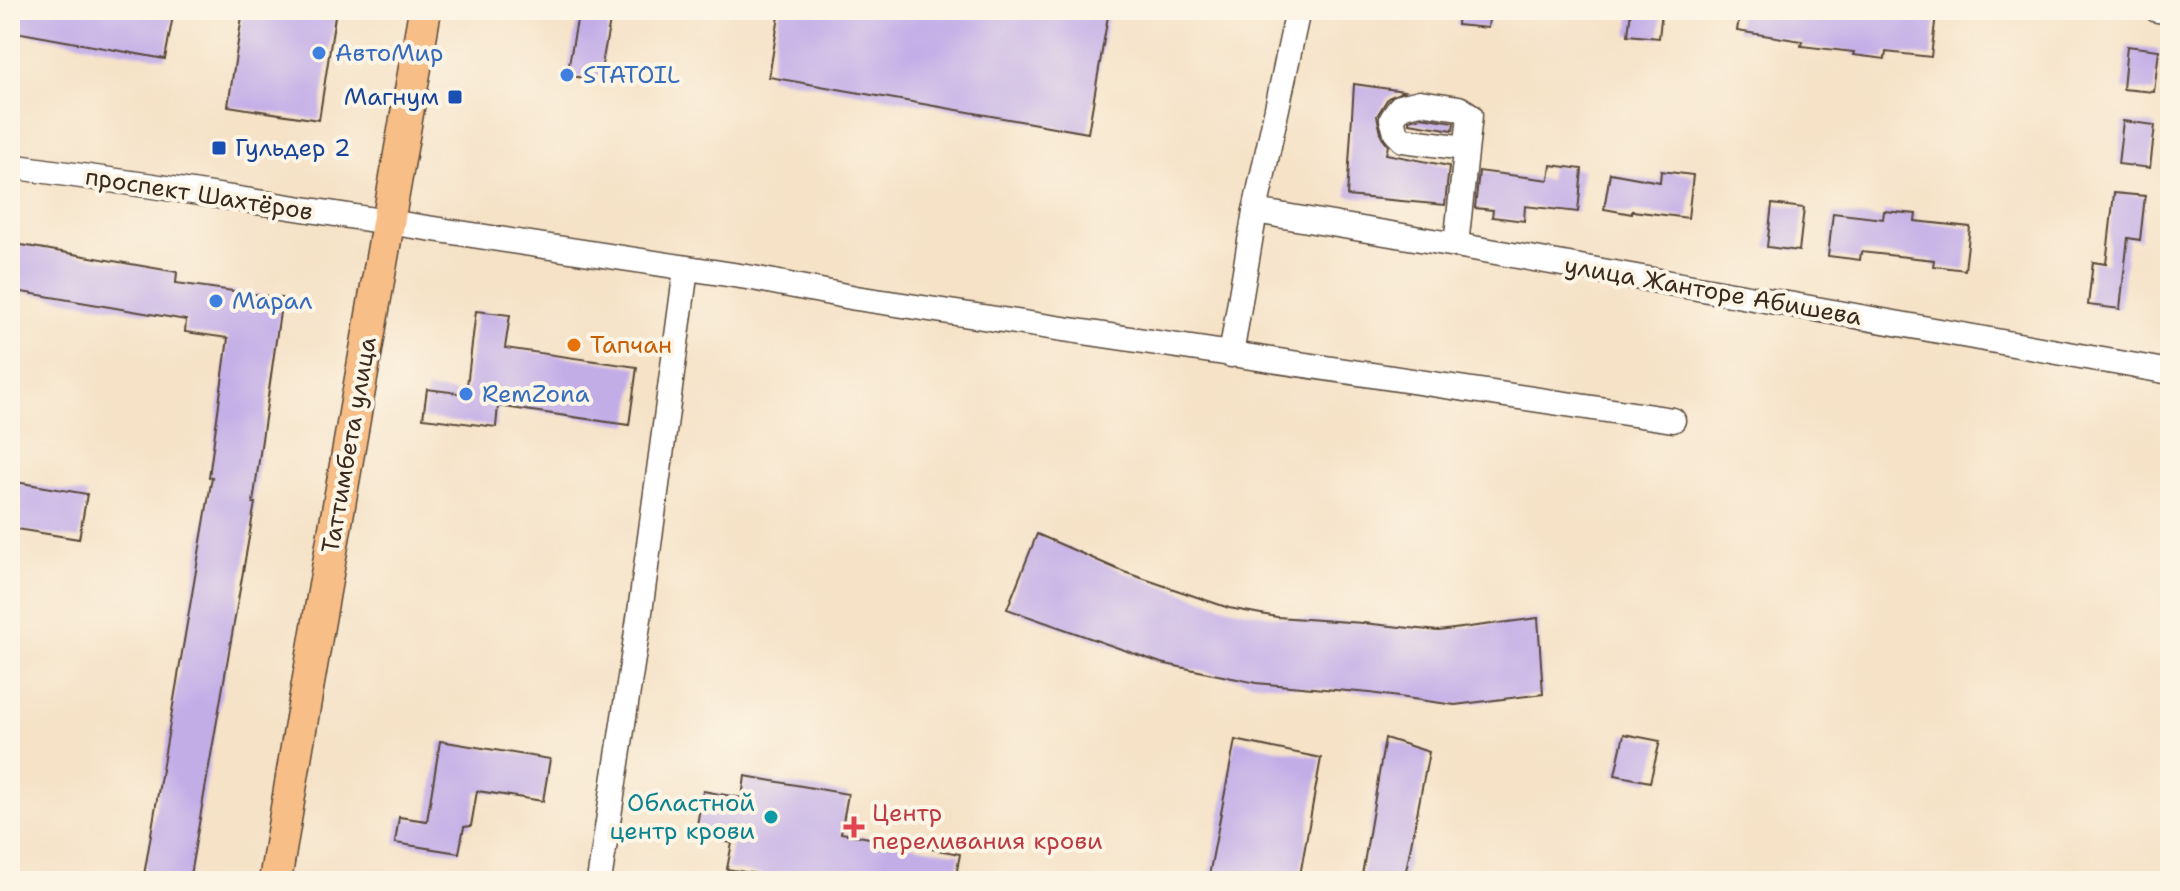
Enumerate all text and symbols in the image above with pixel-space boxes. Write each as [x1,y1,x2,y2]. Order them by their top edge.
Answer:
place label: АвтоМир [335,37,444,69]
marker: АвтоМир [310,44,328,62]
place label: STATOIL [583,59,680,91]
marker: STATOIL [558,66,576,84]
place label: Магнум [344,81,439,113]
marker: Магнум [446,88,464,106]
place label: Гульдер 2 [235,132,351,164]
marker: Гульдер 2 [210,139,228,157]
street label: проспект Шахтёров [83,160,315,228]
street label: улица Жанторе Абишева [1562,249,1864,333]
place label: Марал [232,285,312,317]
marker: Марал [207,292,225,310]
place label: Тапчан [590,329,672,361]
street label: Таттимбета улица [314,334,384,556]
marker: Тапчан [565,336,583,354]
place label: RemZona [482,378,590,410]
marker: RemZona [457,385,475,403]
place label: Областной центр крови [609,787,755,847]
place label: Центр переливания крови [872,797,1103,857]
marker: Областной центр крови [762,808,780,826]
marker: Центр переливания крови [843,816,865,838]

